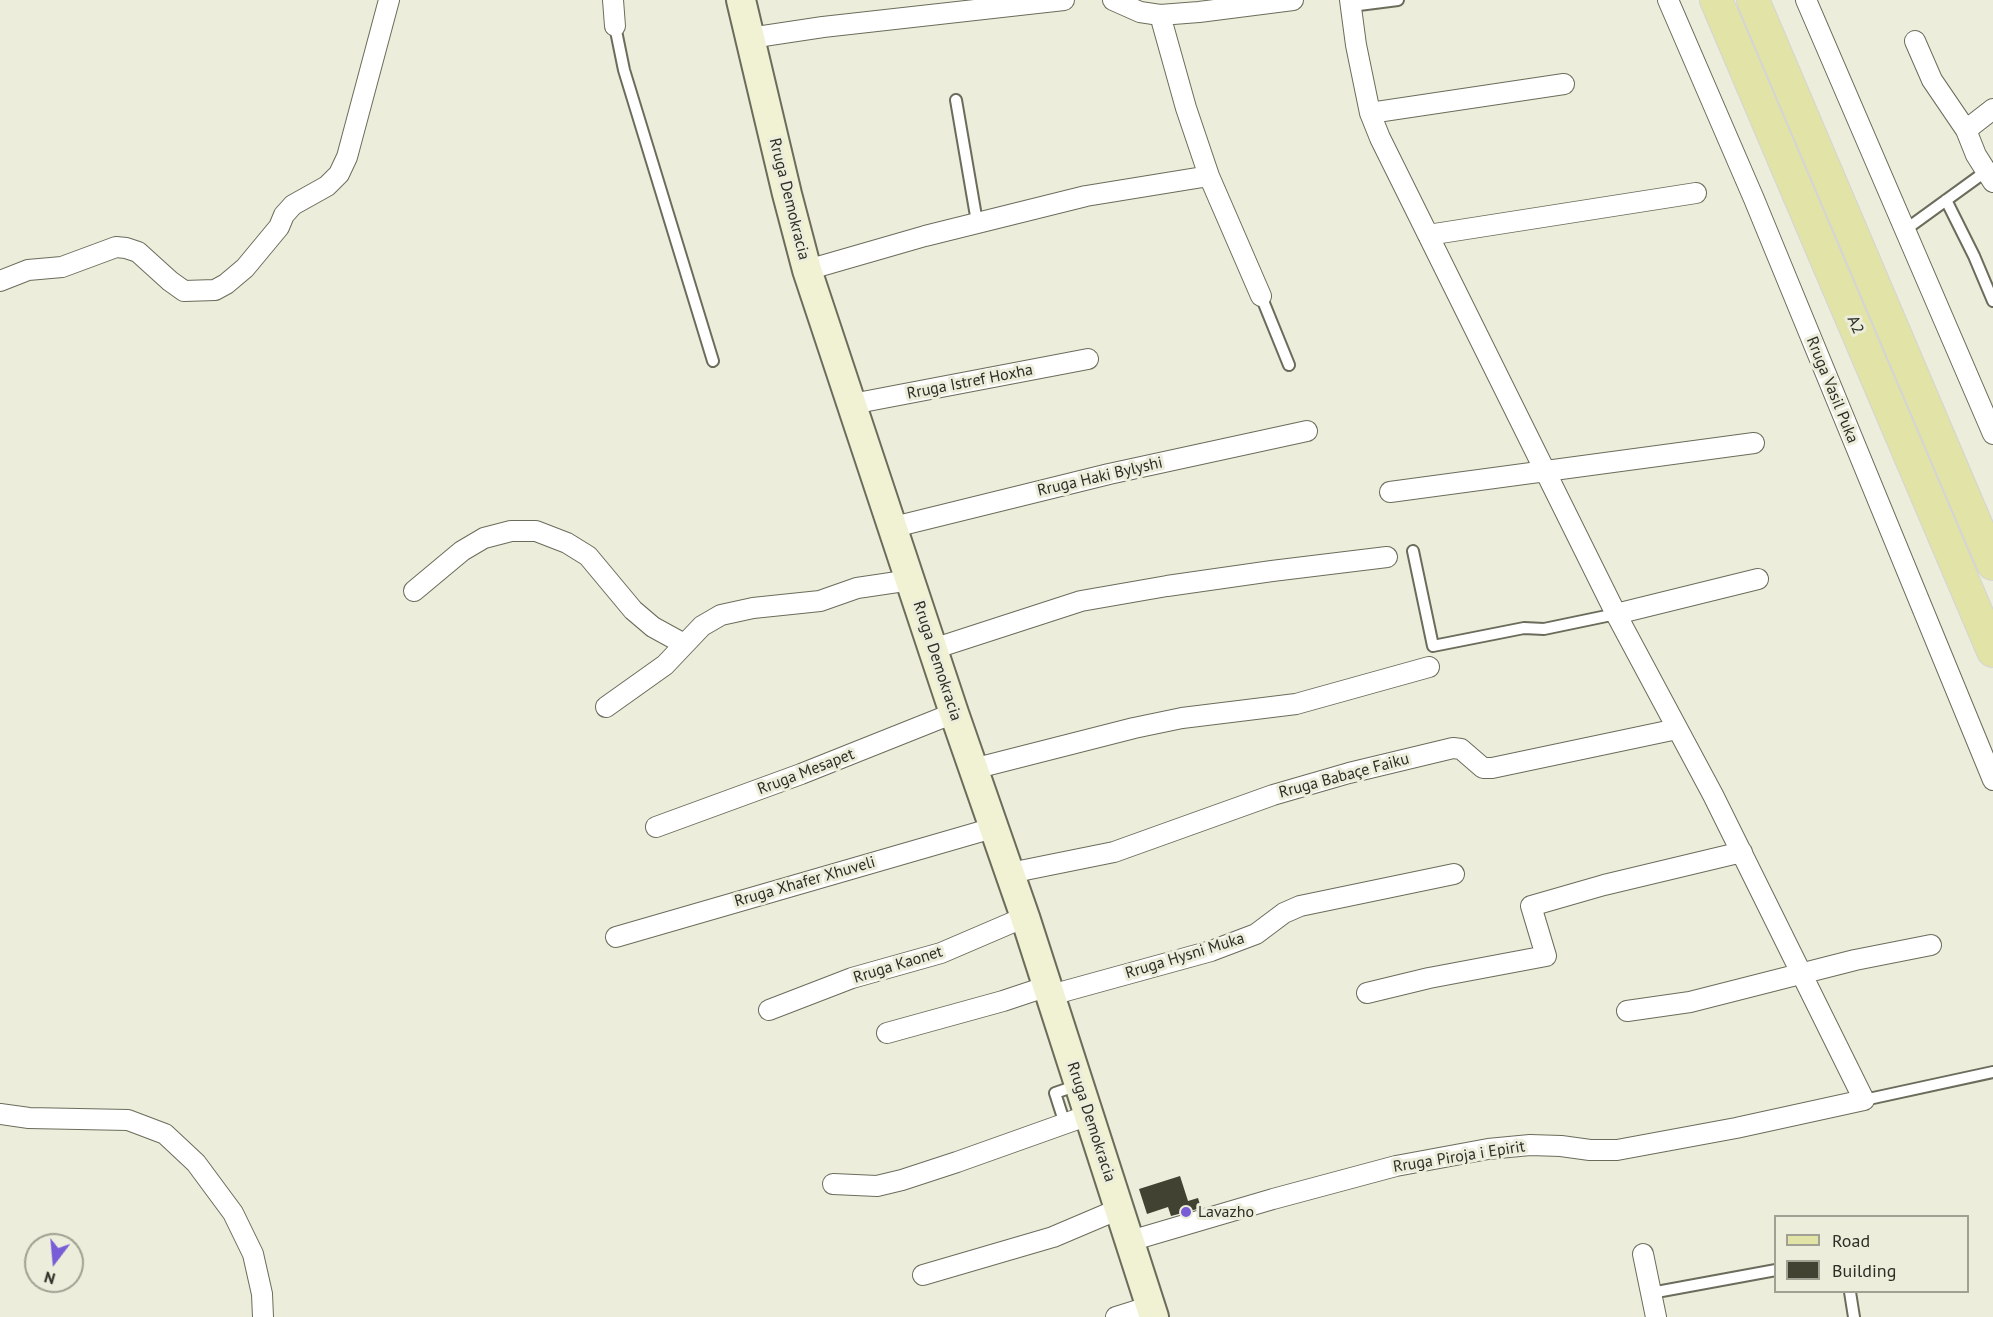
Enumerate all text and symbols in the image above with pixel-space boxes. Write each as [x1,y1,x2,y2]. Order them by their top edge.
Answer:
street label: Rruga Demokracia [765,136,813,262]
street label: A2 [1843,313,1867,337]
street label: Rruga Vasil Puka [1802,334,1862,446]
street label: Rruga Istref Hoxha [905,360,1035,404]
street label: Rruga Haki Bylyshi [1036,453,1164,501]
street label: Rruga Demokracia [909,599,965,723]
street label: Rruga Mesapet [755,745,857,799]
street label: Rruga Babaçe Faiku [1277,749,1411,803]
street label: Rruga Xhafer Xhuveli [732,853,878,911]
street label: Rruga Hysni Muka [1123,929,1247,983]
street label: Rruga Kaonet [851,942,945,988]
street label: Rruga Demokracia [1063,1060,1119,1184]
street label: Rruga Piroja i Epirit [1392,1137,1526,1177]
place label: Lavazho [1198,1202,1254,1222]
marker: Lavazho [1179,1205,1193,1219]
legend [1774,1215,1969,1293]
text: Road [1832,1229,1870,1252]
north arrow [24,1233,84,1293]
text: Building [1832,1259,1896,1282]
text: N [42,1267,57,1289]

